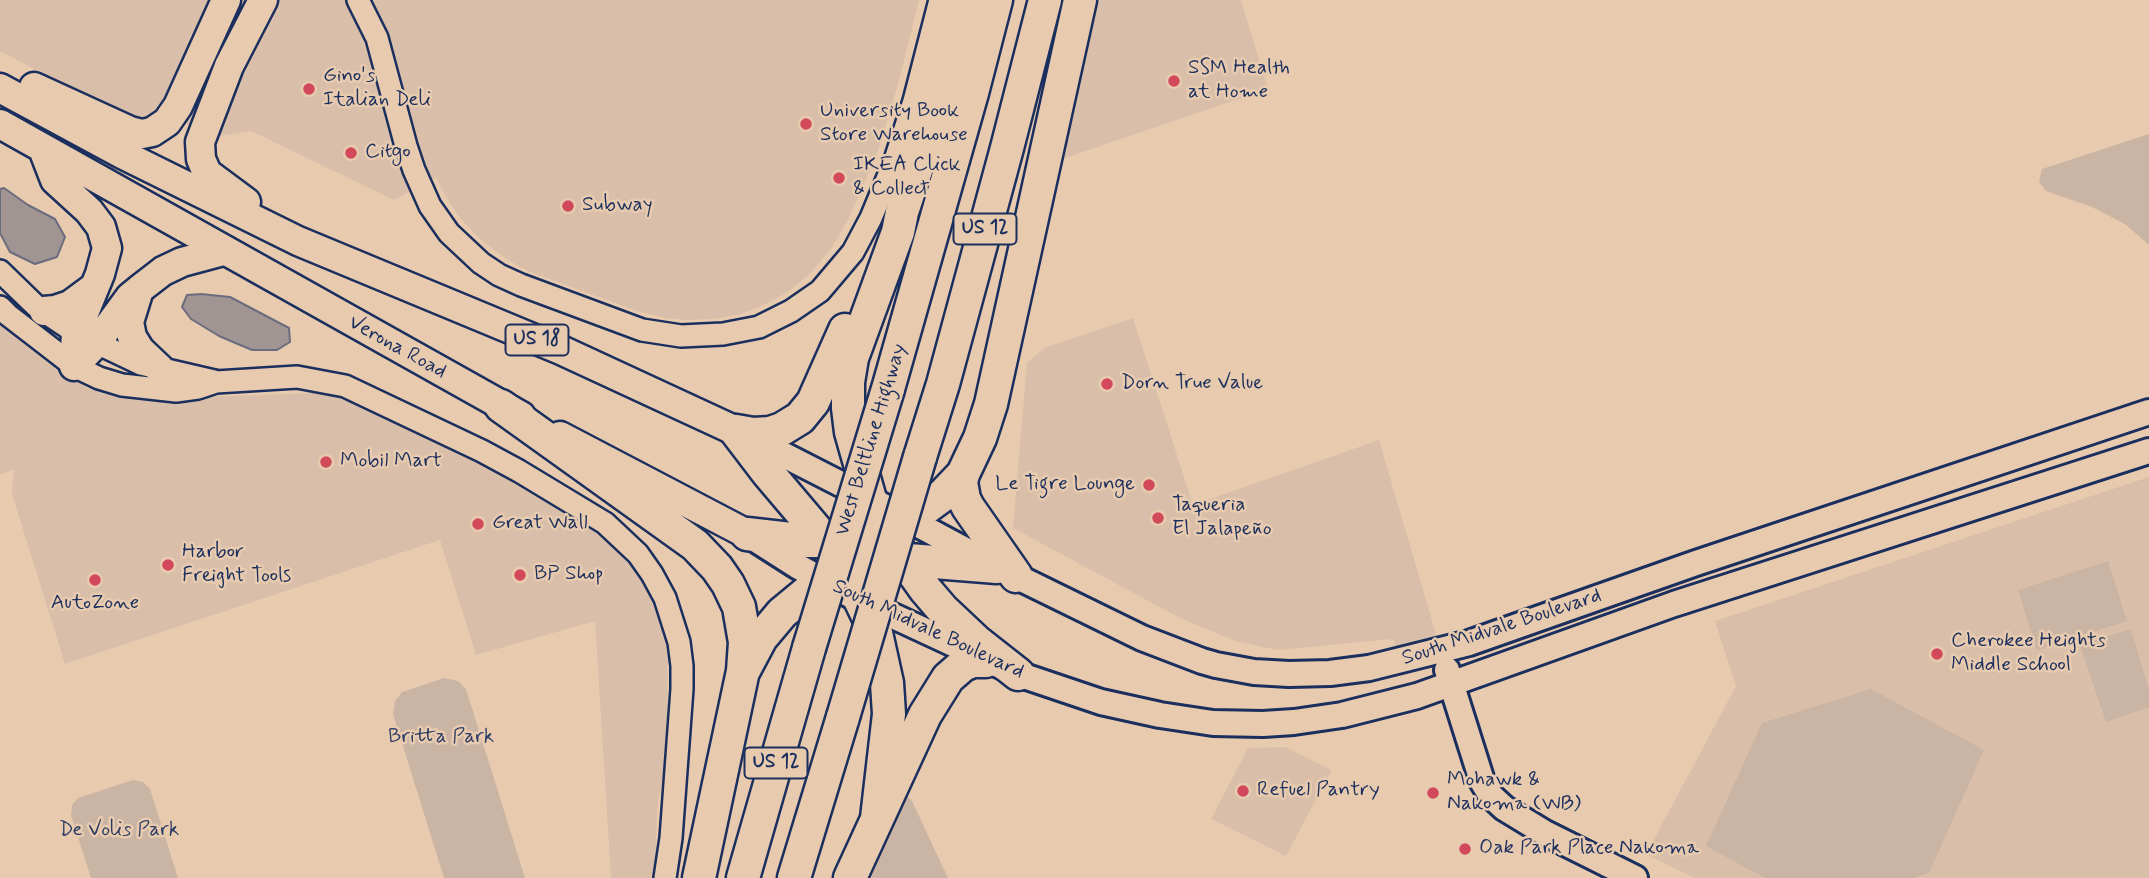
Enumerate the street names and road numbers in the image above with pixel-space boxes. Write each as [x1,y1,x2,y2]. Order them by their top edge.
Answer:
road number: US 12 [954,214,1016,244]
street label: Verona Road [343,311,451,385]
road number: US 18 [505,324,568,356]
street label: West Beltline Highway [831,341,913,539]
street label: South Midvale Boulevard [828,575,1028,685]
street label: South Midvale Boulevard [1399,584,1605,672]
road number: US 12 [744,748,808,778]

